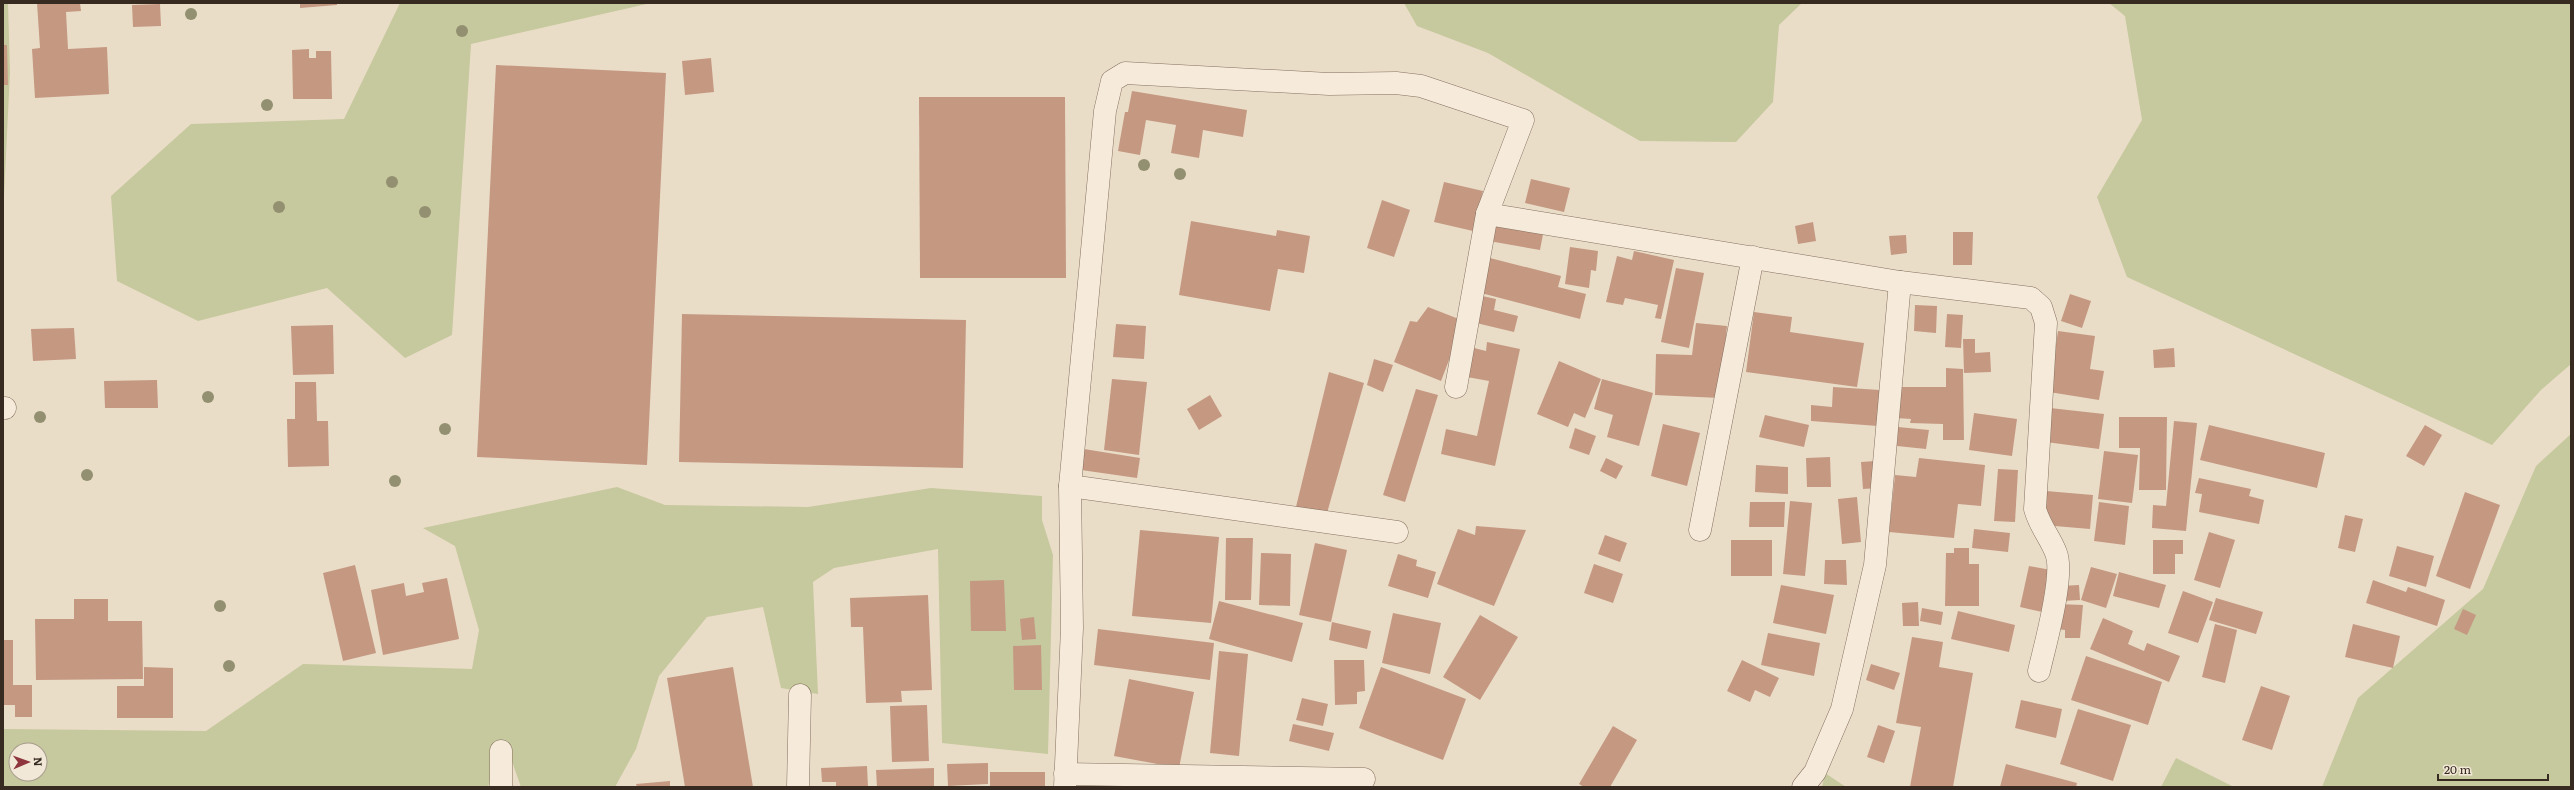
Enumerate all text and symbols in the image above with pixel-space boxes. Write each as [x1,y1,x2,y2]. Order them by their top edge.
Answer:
north arrow [8,742,48,782]
scale bar [2438,756,2548,782]
text: N [31,757,47,767]
text: 20 m [2444,760,2471,778]

